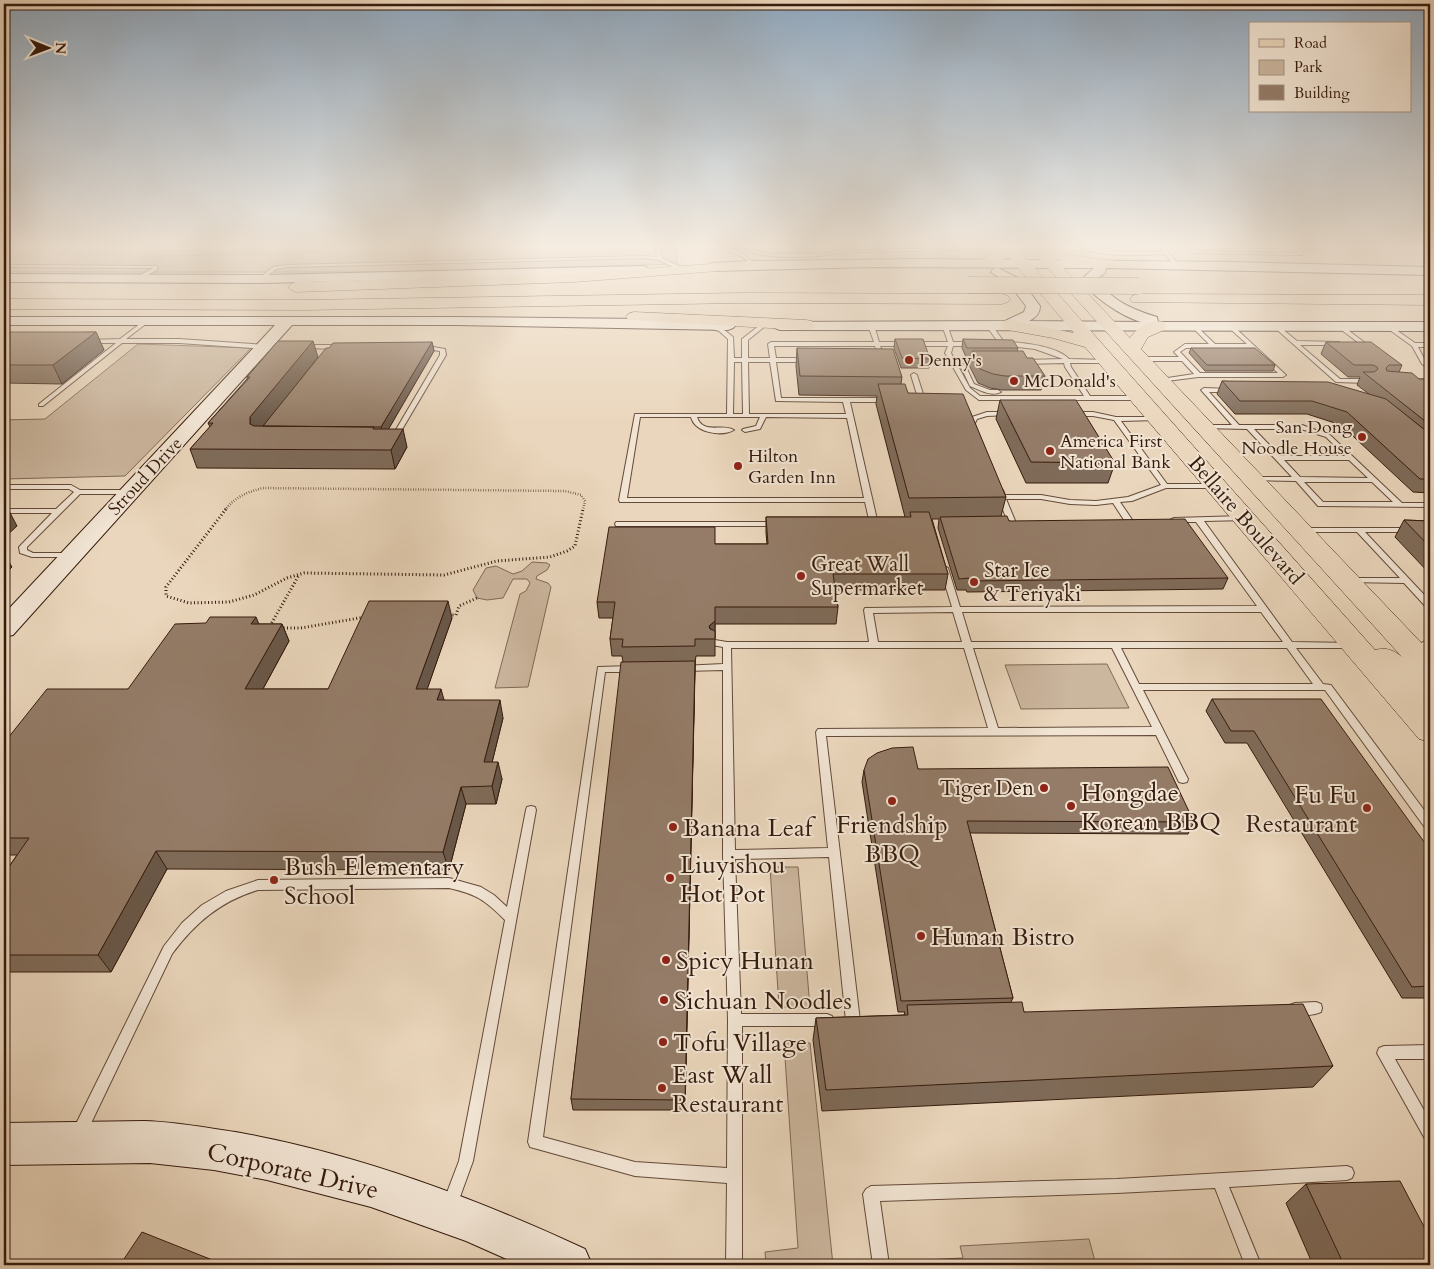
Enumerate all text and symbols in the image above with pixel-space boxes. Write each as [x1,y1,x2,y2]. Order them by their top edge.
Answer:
north arrow [22,22,72,72]
legend [1249,22,1412,112]
text: Road [1294,33,1327,53]
text: N [51,42,70,54]
text: Park [1294,57,1323,77]
text: Building [1294,83,1350,103]
place label: Denny's [919,348,982,373]
marker: Denny's [903,354,915,366]
place label: McDonald's [1024,369,1116,394]
marker: McDonald's [1008,375,1020,387]
place label: San Dong Noodle House [1241,415,1353,461]
place label: America First National Bank [1060,429,1171,475]
marker: San Dong Noodle House [1356,431,1368,443]
street label: Stroud Drive [103,432,188,521]
place label: Hilton Garden Inn [748,444,837,490]
marker: America First National Bank [1044,445,1056,457]
street label: Bellaire Boulevard [1181,449,1310,591]
marker: Hilton Garden Inn [732,460,744,472]
place label: Great Wall Supermarket [811,550,924,603]
place label: Star Ice & Teriyaki [984,556,1081,609]
marker: Great Wall Supermarket [795,570,807,582]
marker: Star Ice & Teriyaki [968,576,980,588]
place label: Tiger Den [940,774,1034,803]
place label: Hongdae Korean BBQ [1081,776,1221,839]
place label: Fu Fu Restaurant [1246,778,1357,841]
marker: Tiger Den [1038,782,1050,794]
marker: Friendship BBQ [886,795,898,807]
marker: Hongdae Korean BBQ [1065,800,1077,812]
marker: Fu Fu Restaurant [1361,802,1373,814]
place label: Friendship BBQ [836,808,948,871]
place label: Banana Leaf [683,811,817,845]
marker: Banana Leaf [667,821,679,833]
place label: Liuyishou Hot Pot [680,848,785,911]
place label: Bush Elementary School [284,850,464,913]
marker: Liuyishou Hot Pot [664,872,676,884]
marker: Bush Elementary School [268,874,280,886]
place label: Hunan Bistro [931,920,1074,954]
marker: Hunan Bistro [915,930,927,942]
place label: Spicy Hunan [676,944,814,978]
marker: Spicy Hunan [660,954,672,966]
place label: Sichuan Noodles [674,984,852,1018]
marker: Sichuan Noodles [658,994,670,1006]
place label: Tofu Village [673,1026,807,1060]
marker: Tofu Village [657,1036,669,1048]
place label: East Wall Restaurant [672,1058,784,1121]
marker: East Wall Restaurant [656,1082,668,1094]
street label: Corporate Drive [204,1135,382,1207]

